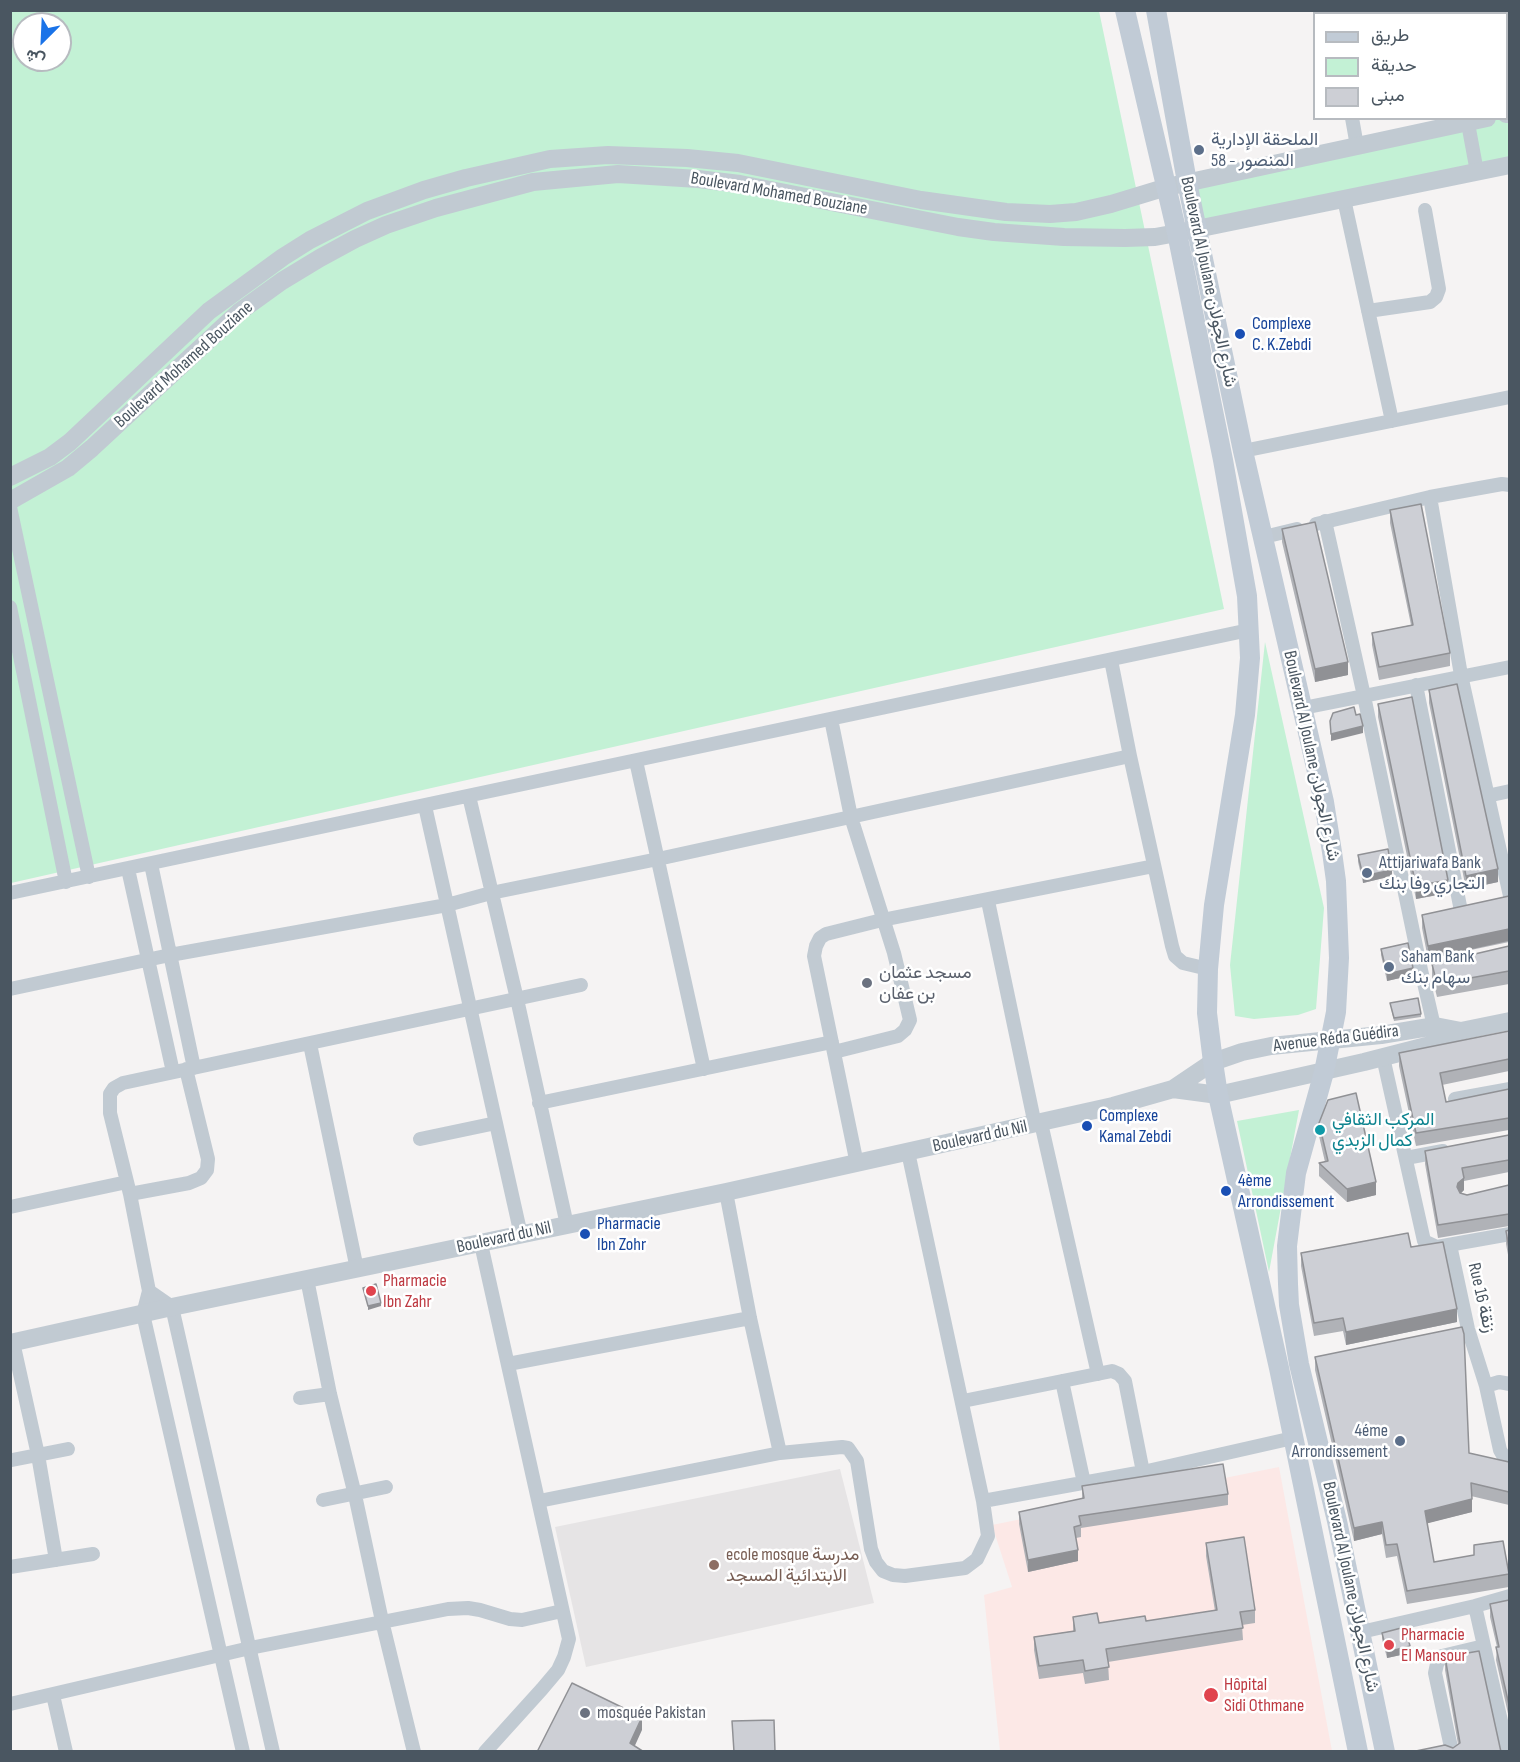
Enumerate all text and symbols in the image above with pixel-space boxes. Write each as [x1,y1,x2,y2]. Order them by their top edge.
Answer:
north arrow [12,12,72,72]
legend [1313,12,1508,120]
text: طريق [1371,25,1409,46]
text: ش [23,44,48,70]
text: حديقة [1371,55,1417,76]
text: مبنى [1371,85,1405,106]
place label: الملحقة الإدارية 58 - المنصور [1211,129,1318,172]
marker: الملحقة الإدارية 58 - المنصور [1192,143,1206,157]
street label: Boulevard Mohamed Bouziane [689,168,869,220]
street label: Boulevard Al Joulane شارع الجولان [1175,175,1241,389]
street label: Boulevard Mohamed Bouziane [110,297,258,433]
place label: Complexe C. K.Zebdi [1252,313,1311,356]
marker: Complexe C. K.Zebdi [1233,327,1247,341]
street label: Boulevard Al Joulane شارع الجولان [1278,649,1344,863]
place label: Attijariwafa Bank التجاري وفا بنك [1379,852,1485,894]
marker: Attijariwafa Bank التجاري وفا بنك [1360,866,1374,880]
place label: Saham Bank سهام بنك [1401,946,1474,988]
marker: Saham Bank سهام بنك [1382,960,1396,974]
place label: مسجد عثمان بن عفان [879,962,972,1004]
marker: مسجد عثمان بن عفان [860,976,874,990]
street label: Avenue Réda Guédira [1272,1021,1400,1057]
place label: Complexe Kamal Zebdi [1099,1105,1171,1148]
place label: المركب الثقافي كمال الزبدي [1332,1109,1434,1152]
street label: Boulevard du Nil [931,1116,1029,1158]
marker: Complexe Kamal Zebdi [1080,1119,1094,1133]
marker: المركب الثقافي كمال الزبدي [1313,1123,1327,1137]
place label: 4ème Arrondissement [1238,1170,1334,1212]
marker: 4ème Arrondissement [1219,1184,1233,1198]
place label: Pharmacie Ibn Zohr [597,1213,661,1256]
street label: Boulevard du Nil [455,1217,553,1259]
marker: Pharmacie Ibn Zohr [578,1227,592,1241]
street label: Rue 16 زنقة [1462,1261,1500,1335]
place label: Pharmacie Ibn Zahr [383,1270,447,1312]
marker: Pharmacie Ibn Zahr [364,1284,378,1298]
place label: 4éme Arrondissement [1292,1420,1388,1462]
marker: 4éme Arrondissement [1393,1434,1407,1448]
street label: Boulevard Al Joulane شارع الجولان [1317,1480,1383,1694]
place label: ecole mosque مدرسة الابتدائية المسجد [726,1544,859,1586]
marker: ecole mosque مدرسة الابتدائية المسجد [707,1558,721,1572]
place label: Pharmacie El Mansour [1401,1624,1467,1666]
marker: Pharmacie El Mansour [1382,1638,1396,1652]
place label: Hôpital Sidi Othmane [1224,1674,1304,1716]
marker: Hôpital Sidi Othmane [1202,1686,1220,1704]
place label: mosquée Pakistan [597,1702,706,1724]
marker: mosquée Pakistan [578,1706,592,1720]

